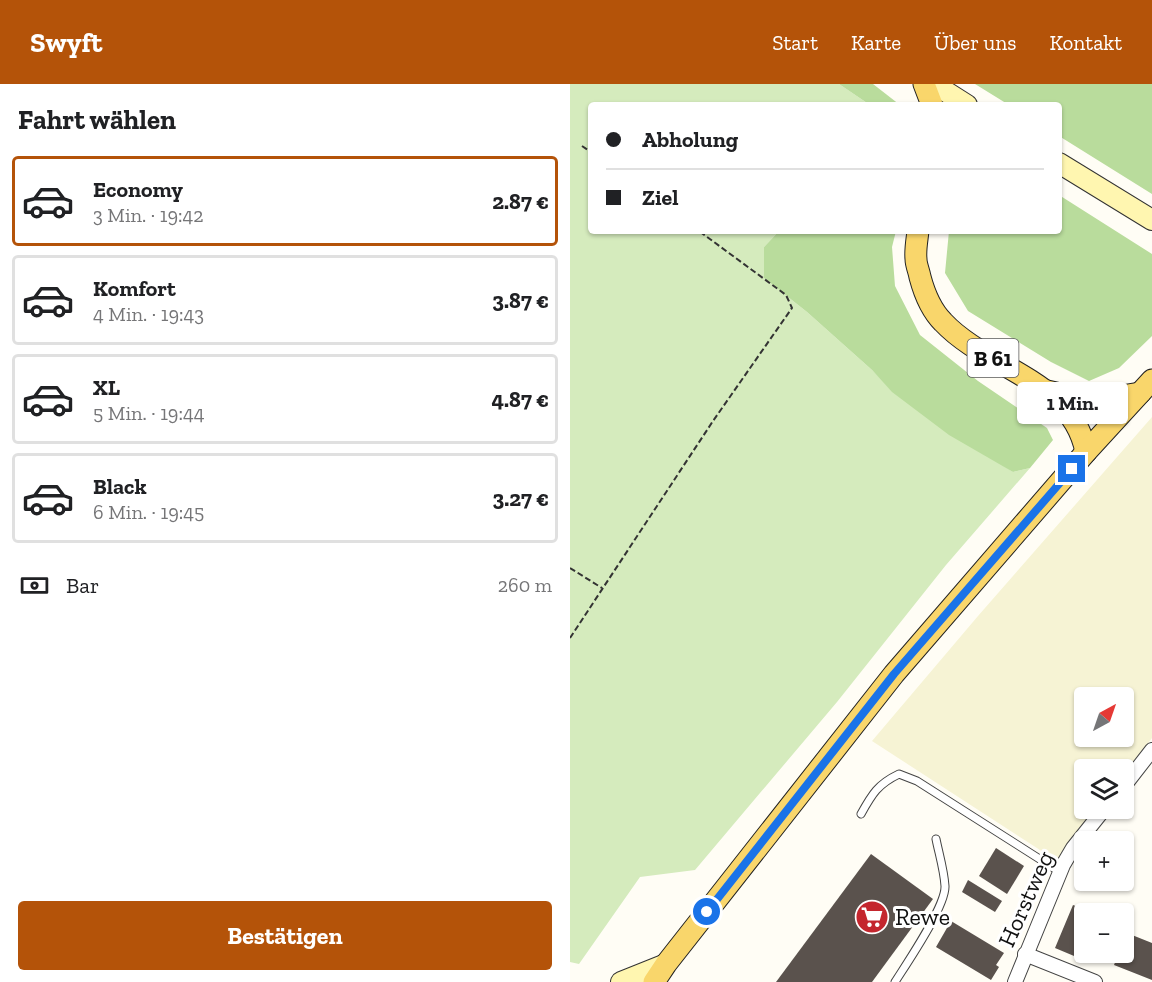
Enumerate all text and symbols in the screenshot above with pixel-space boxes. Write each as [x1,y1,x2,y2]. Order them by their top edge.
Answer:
text: Swyft [30,26,102,59]
text: Start [772,30,818,55]
text: Karte [851,30,901,55]
text: Über uns [934,30,1016,55]
text: Kontakt [1049,30,1122,55]
text: Fahrt wählen [18,104,176,136]
text: Abholung [642,126,738,153]
icon: car [21,174,75,228]
text: Economy [93,176,183,203]
text: Ziel [642,184,678,211]
text: 2.87 € [492,188,549,215]
text: 3 Min. · 19:42 [93,203,204,227]
icon: car [21,273,75,327]
text: Komfort [93,275,176,302]
text: 3.87 € [492,287,549,314]
text: 4 Min. · 19:43 [93,302,204,326]
road number: B 61 [968,339,1018,377]
icon: car [21,372,75,426]
text: XL [93,374,120,401]
callout: 1 Min. [1016,382,1128,424]
text: 4.87 € [492,386,549,413]
text: 1 Min. [1046,391,1099,415]
text: 5 Min. · 19:44 [93,401,205,425]
route end [1058,455,1085,482]
icon: car [21,471,75,525]
text: Black [93,473,147,500]
text: 3.27 € [492,485,549,512]
text: 6 Min. · 19:45 [93,500,204,524]
icon: cash [18,569,51,602]
text: Bar [66,572,99,599]
text: 260 m [498,573,552,597]
north arrow [1074,687,1134,747]
map controls [1074,687,1134,963]
button: layers [1074,759,1134,819]
button: + [1074,831,1134,891]
street label: Horstweg [992,846,1060,951]
route start [693,898,720,925]
supermarket icon: Rewe [854,899,890,935]
button: Bestätigen [18,901,552,970]
place label: Rewe [895,902,950,931]
button: − [1074,903,1134,963]

